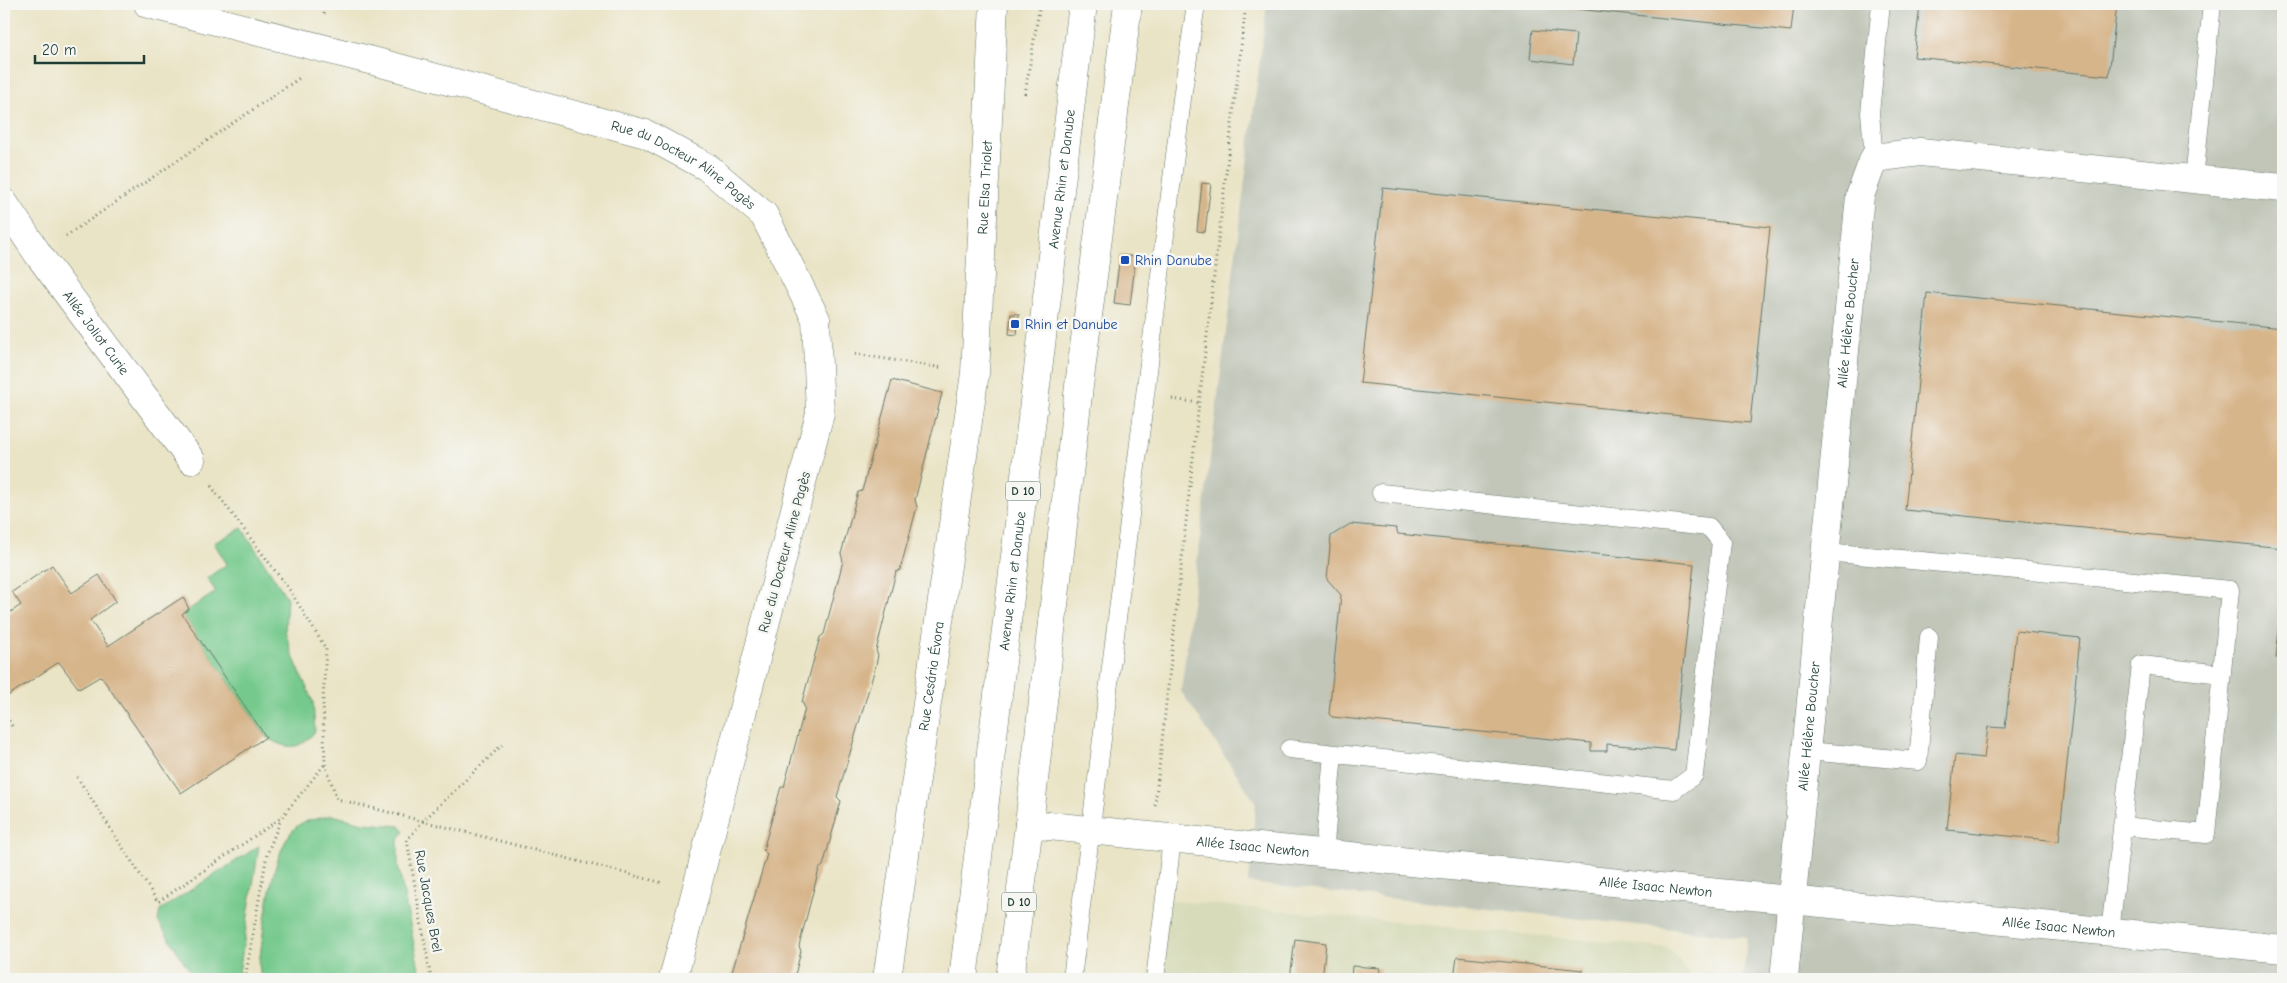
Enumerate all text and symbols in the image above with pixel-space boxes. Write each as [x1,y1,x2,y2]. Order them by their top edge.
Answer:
scale bar [35,32,144,64]
text: 20 m [42,41,76,59]
street label: Avenue Rhin et Danube [1045,109,1079,250]
street label: Rue du Docteur Aline Pagès [609,117,759,213]
street label: Rue Elsa Triolet [974,139,996,235]
place label: Rhin Danube [1135,252,1212,269]
marker: Rhin Danube [1119,254,1131,266]
street label: Allée Hélène Boucher [1833,257,1863,389]
street label: Allée Joliot Curie [59,287,133,378]
place label: Rhin et Danube [1025,316,1118,333]
marker: Rhin et Danube [1009,318,1021,330]
street label: Rue du Docteur Aline Pagès [755,470,814,634]
road number: D 10 [1006,482,1040,501]
street label: Avenue Rhin et Danube [995,511,1029,652]
street label: Rue Cesária Évora [915,620,948,732]
street label: Allée Hélène Boucher [1794,660,1824,792]
street label: Allée Isaac Newton [1195,833,1310,861]
street label: Rue Jacques Brel [411,849,446,954]
street label: Allée Isaac Newton [1598,873,1713,901]
road number: D 10 [1002,892,1036,912]
street label: Allée Isaac Newton [2001,913,2116,941]

